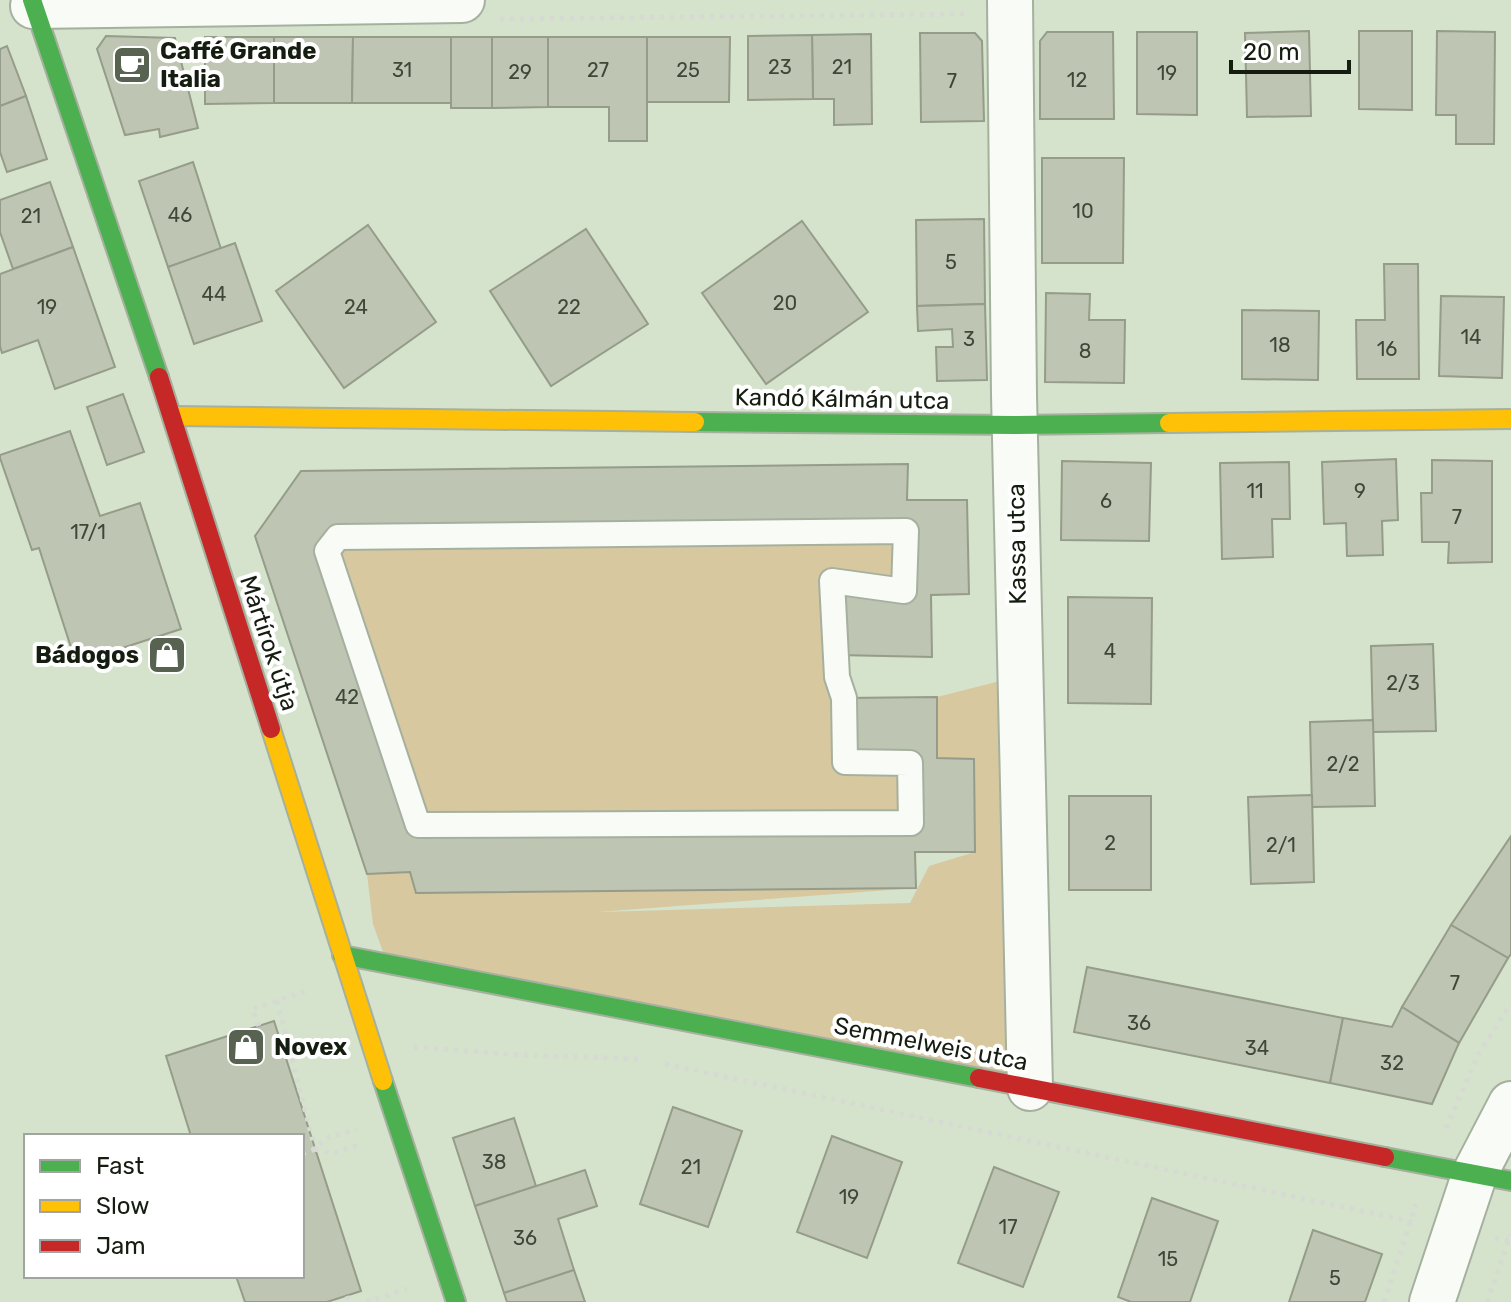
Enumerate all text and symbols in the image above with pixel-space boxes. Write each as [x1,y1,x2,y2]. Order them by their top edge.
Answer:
scale bar [1231,24,1349,74]
place label: Caffé Grande Italia [160,37,316,93]
text: 20 m [1243,38,1300,66]
cafe icon: Caffé Grande Italia [111,44,153,86]
house number: 23 [768,55,792,79]
house number: 21 [832,55,852,79]
house number: 31 [392,58,412,82]
house number: 27 [587,58,609,82]
house number: 25 [676,58,700,82]
house number: 29 [508,60,532,84]
house number: 19 [1157,61,1177,85]
house number: 12 [1067,68,1087,92]
house number: 7 [947,69,957,93]
house number: 10 [1072,199,1094,223]
house number: 46 [168,203,192,227]
house number: 21 [21,204,41,228]
house number: 5 [945,250,957,274]
house number: 44 [202,282,226,306]
house number: 20 [773,291,797,315]
house number: 19 [37,295,57,319]
house number: 24 [344,295,368,319]
house number: 22 [557,295,581,319]
house number: 14 [1461,325,1481,349]
house number: 3 [963,327,975,351]
house number: 18 [1269,333,1291,357]
house number: 16 [1377,337,1397,361]
house number: 8 [1079,339,1091,363]
street label: Kandó Kálmán utca [734,383,950,415]
house number: 11 [1246,479,1264,503]
house number: 9 [1354,479,1366,503]
street label: Kassa utca [1002,483,1032,605]
house number: 6 [1100,489,1112,513]
house number: 7 [1452,505,1462,529]
house number: 17/1 [70,520,106,544]
street label: Mártírok útja [234,572,304,714]
shop icon: Bádogos [146,634,188,676]
house number: 4 [1104,639,1116,663]
place label: Bádogos [35,641,139,669]
house number: 2/3 [1386,671,1420,695]
house number: 42 [335,685,359,709]
house number: 2/2 [1327,752,1359,776]
house number: 2 [1104,831,1116,855]
house number: 2/1 [1266,833,1296,857]
house number: 7 [1450,971,1460,995]
street label: Semmelweis utca [832,1011,1030,1077]
house number: 36 [1127,1011,1151,1035]
shop icon: Novex [225,1026,267,1068]
place label: Novex [274,1033,347,1061]
house number: 34 [1245,1036,1269,1060]
house number: 32 [1380,1051,1404,1075]
legend [24,1134,304,1278]
house number: 38 [482,1150,506,1174]
text: Fast [96,1152,144,1180]
house number: 21 [681,1155,701,1179]
house number: 19 [839,1185,859,1209]
text: Slow [96,1192,149,1220]
house number: 17 [999,1215,1017,1239]
house number: 36 [513,1226,537,1250]
text: Jam [96,1232,146,1260]
house number: 15 [1158,1247,1178,1271]
house number: 5 [1329,1266,1341,1290]

